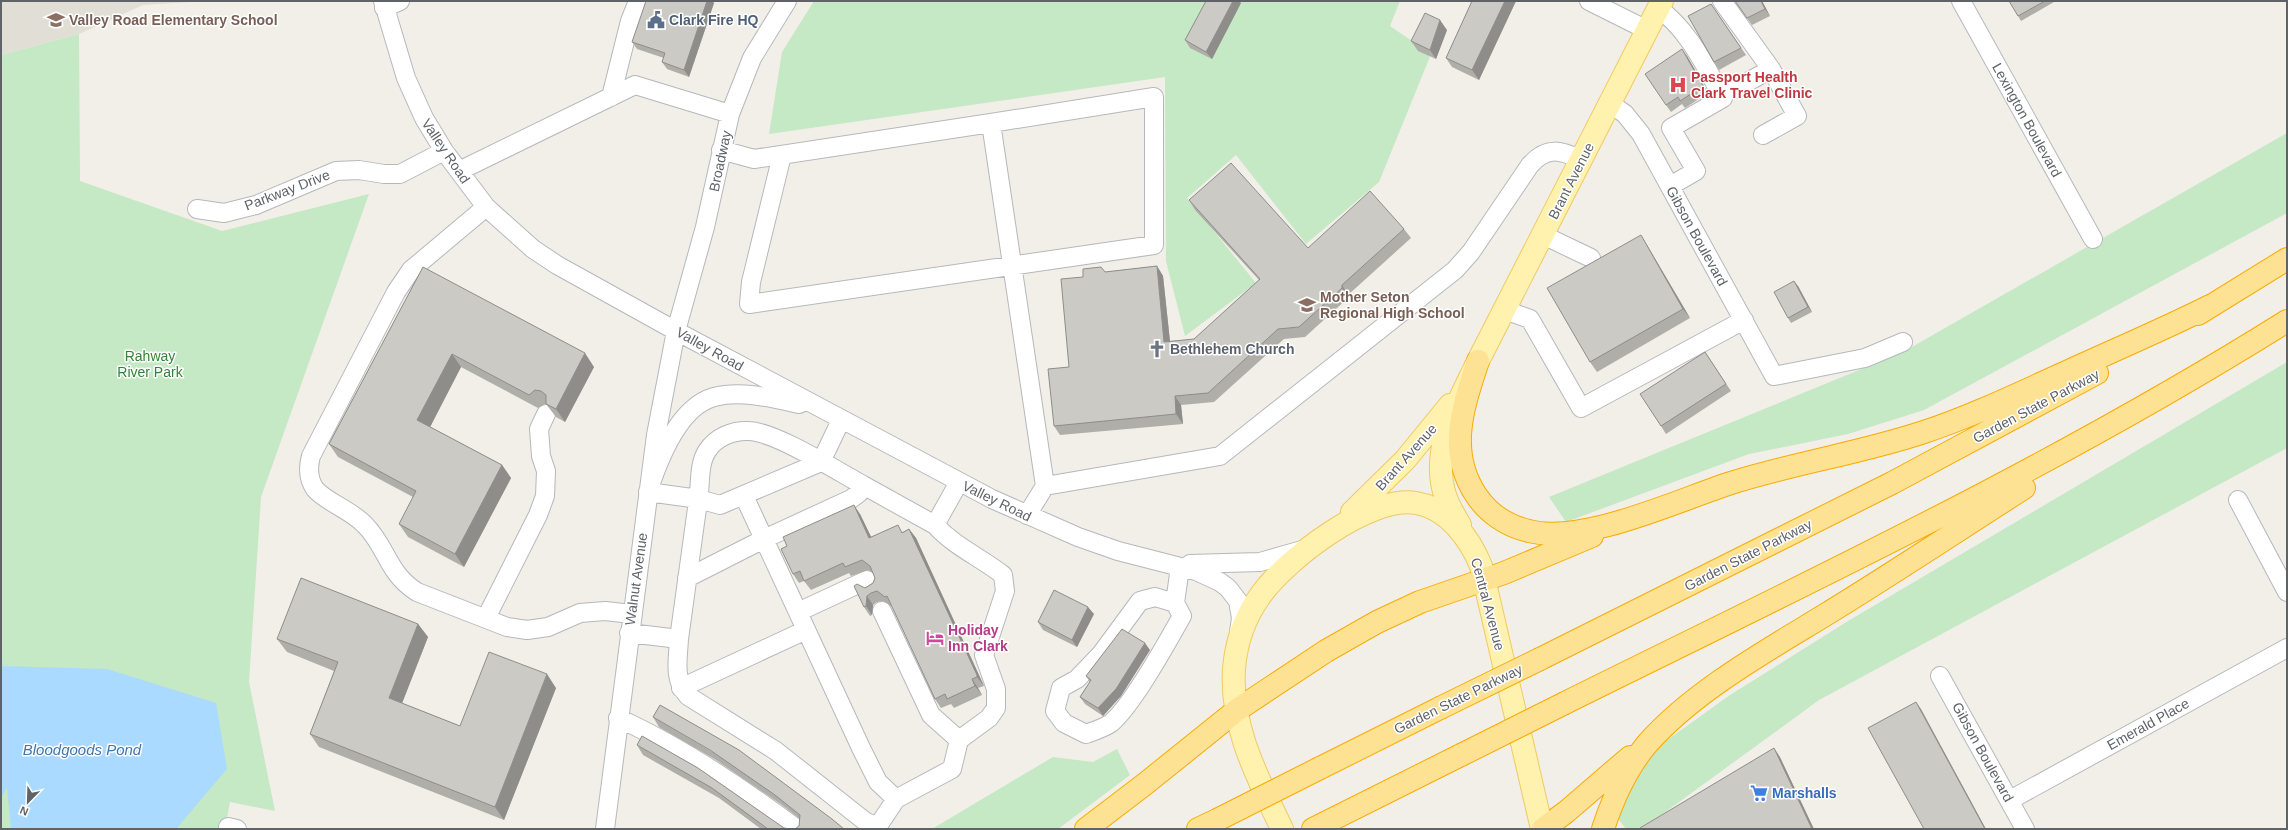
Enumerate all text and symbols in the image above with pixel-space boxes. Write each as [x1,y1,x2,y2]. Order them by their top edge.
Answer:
school or university icon: Valley Road Elementary School [46,10,66,30]
public building icon: Clark Fire HQ [646,10,666,30]
place label: Valley Road Elementary School [69,12,278,28]
place label: Clark Fire HQ [669,12,759,28]
street label: Lexington Boulevard [1989,60,2065,180]
place label: Passport Health Clark Travel Clinic [1691,69,1813,101]
hospital icon: Passport Health Clark Travel Clinic [1668,75,1688,95]
street label: Valley Road [419,116,473,186]
street label: Broadway [706,129,734,193]
street label: Brant Avenue [1545,140,1597,222]
street label: Parkway Drive [242,166,332,214]
street label: Gibson Boulevard [1663,183,1731,289]
place label: Mother Seton Regional High School [1320,289,1465,321]
school or university icon: Mother Seton Regional High School [1297,295,1317,315]
street label: Valley Road [674,324,746,374]
church icon: Bethlehem Church [1147,339,1167,359]
place label: Bethlehem Church [1170,341,1294,357]
park label: Rahway River Park [117,348,184,380]
street label: Garden State Parkway [1970,366,2102,446]
street label: Brant Avenue [1372,420,1440,493]
street label: Valley Road [960,477,1034,525]
street label: Garden State Parkway [1682,516,1814,594]
street label: Walnut Avenue [622,531,650,626]
street label: Central Avenue [1468,556,1508,652]
place label: Holiday Inn Clark [948,622,1008,654]
hotel icon: Holiday Inn Clark [925,628,945,648]
street label: Garden State Parkway [1391,661,1525,737]
street label: Emerald Place [2104,695,2192,753]
street label: Gibson Boulevard [1949,699,2017,805]
water label: Bloodgoods Pond [23,741,142,758]
north arrow [8,782,48,822]
supermarket icon: Marshalls [1749,783,1769,803]
place label: Marshalls [1772,785,1837,801]
text: N [18,804,30,818]

